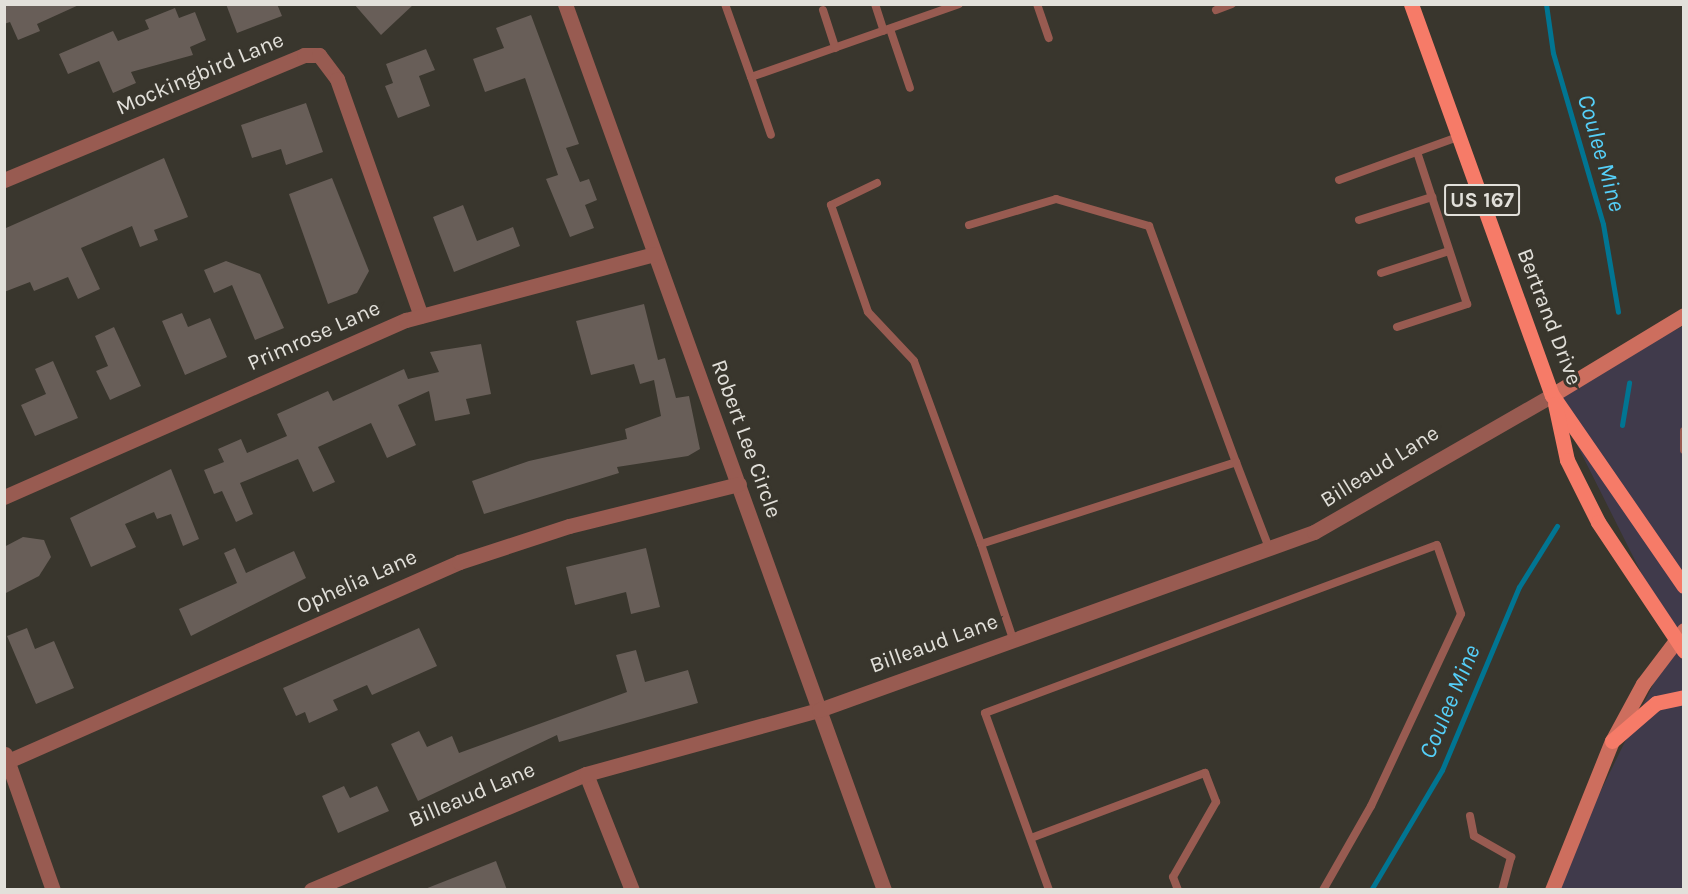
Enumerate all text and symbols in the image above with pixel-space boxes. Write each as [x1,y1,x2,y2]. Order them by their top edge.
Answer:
street label: Mockingbird Lane [112,27,288,121]
water label: Coulee Mine [1571,91,1631,215]
road number: US 167 [1443,182,1521,218]
street label: Bertrand Drive [1511,245,1587,389]
street label: Primrose Lane [244,295,384,377]
street label: Robert Lee Circle [705,356,787,522]
street label: Billeaud Lane [1316,420,1444,514]
street label: Ophelia Lane [293,544,421,620]
street label: Billeaud Lane [866,609,1002,679]
water label: Coulee Mine [1413,641,1487,763]
street label: Billeaud Lane [405,757,539,833]

